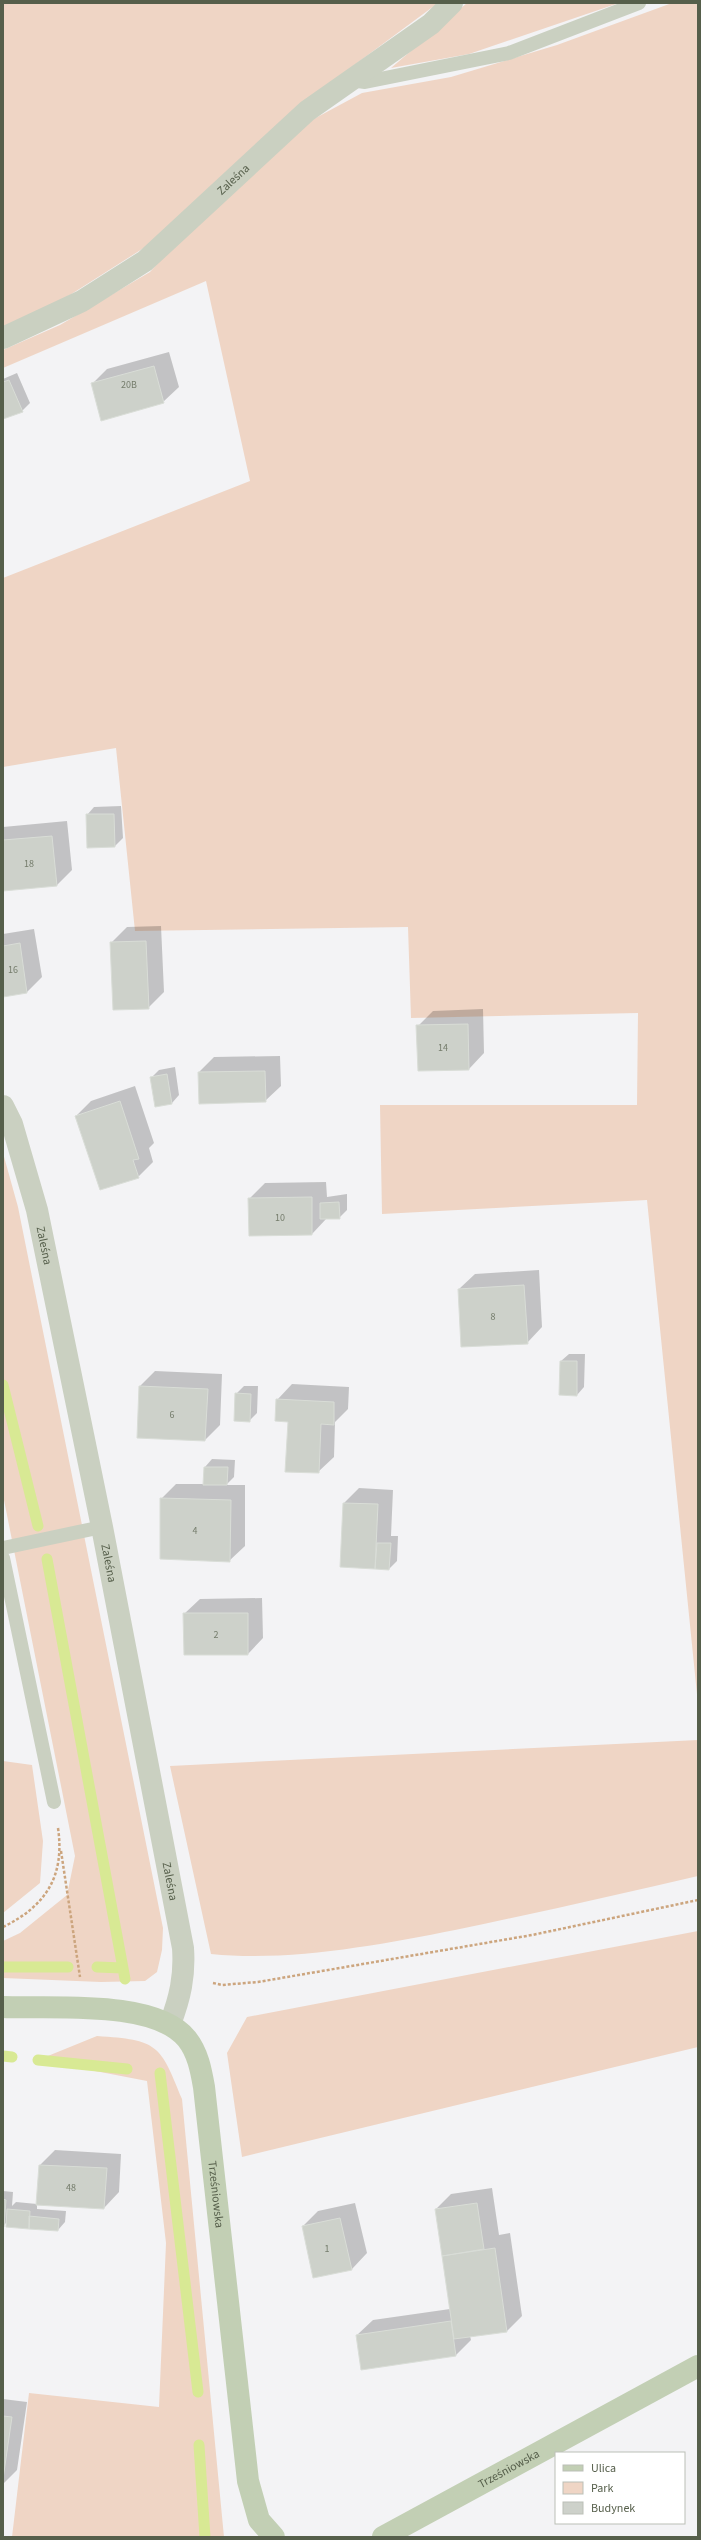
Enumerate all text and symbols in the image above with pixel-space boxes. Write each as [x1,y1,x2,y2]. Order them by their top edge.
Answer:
street label: Zaleśna [213,160,254,199]
house number: 20B [121,378,137,392]
house number: 18 [24,857,34,871]
house number: 16 [8,963,18,977]
house number: 14 [438,1041,448,1055]
house number: 10 [275,1211,285,1225]
street label: Zaleśna [32,1225,56,1267]
house number: 8 [491,1310,496,1324]
house number: 6 [170,1408,175,1422]
house number: 4 [193,1524,198,1538]
street label: Zaleśna [96,1542,120,1584]
house number: 2 [214,1628,219,1642]
street label: Zaleśna [158,1861,182,1902]
street label: Trześniowska [203,2160,228,2229]
house number: 48 [66,2181,76,2195]
house number: 1 [325,2242,330,2256]
street label: Trześniowska [475,2446,543,2493]
legend [555,2452,685,2524]
text: Ulica [591,2460,616,2477]
text: Park [591,2480,613,2497]
text: Budynek [591,2500,635,2517]

